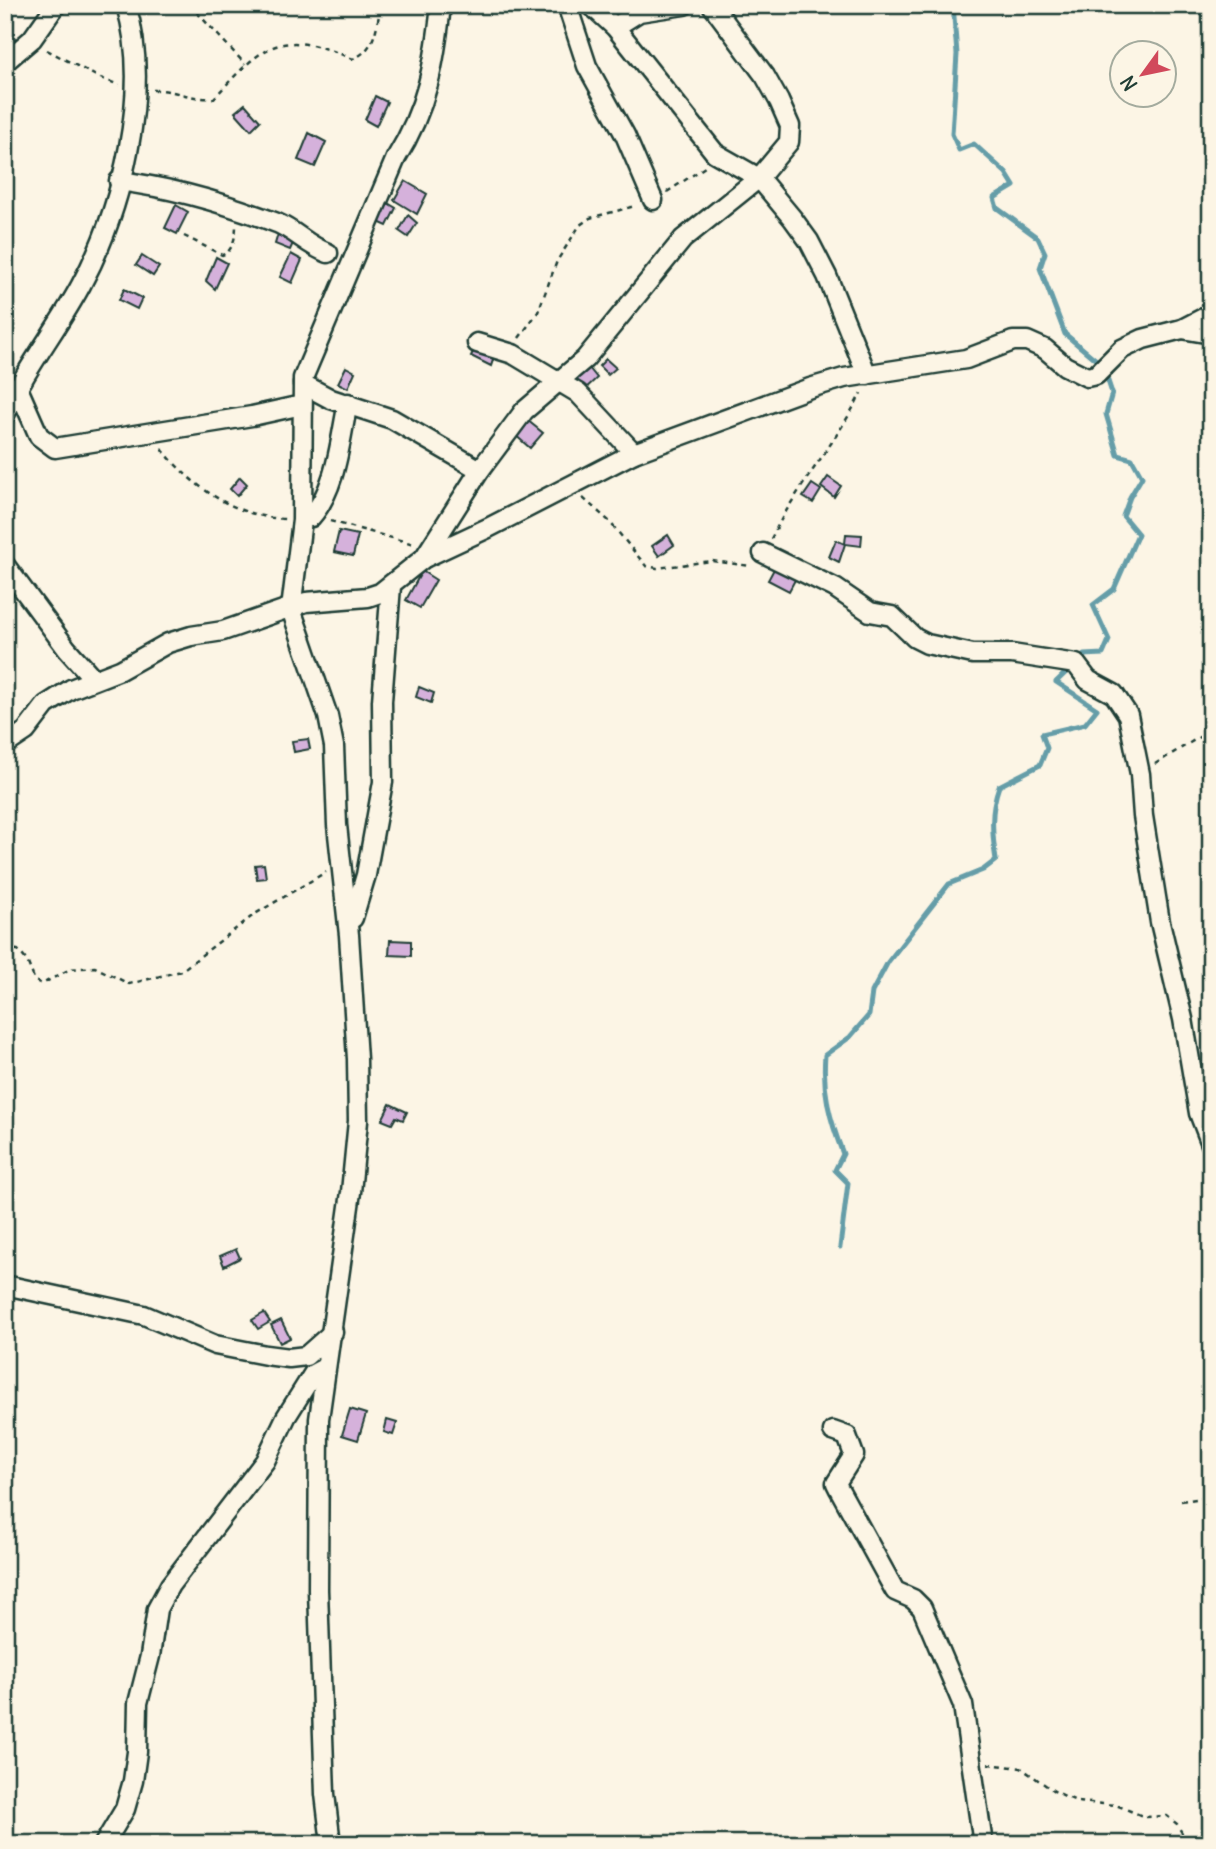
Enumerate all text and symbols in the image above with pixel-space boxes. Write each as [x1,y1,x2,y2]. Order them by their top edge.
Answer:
north arrow [1108,38,1178,108]
text: N [1115,71,1142,95]

